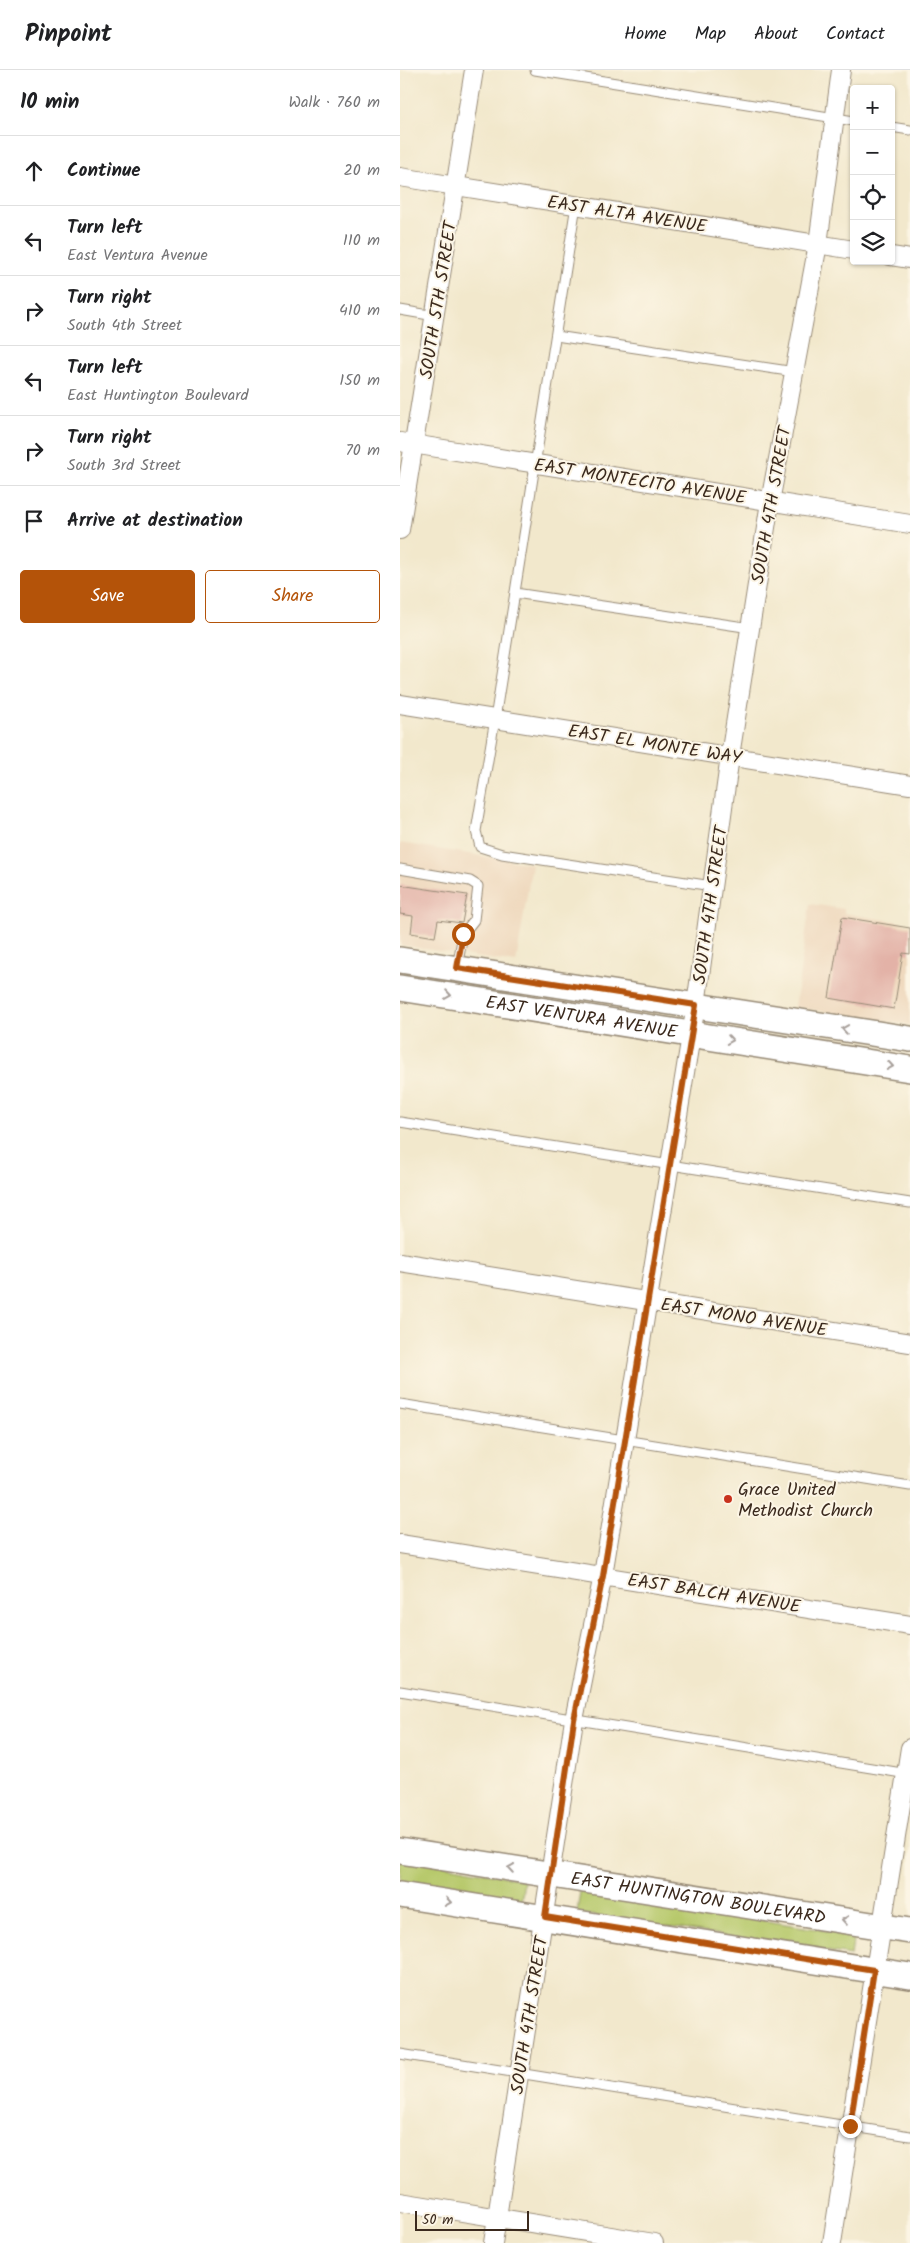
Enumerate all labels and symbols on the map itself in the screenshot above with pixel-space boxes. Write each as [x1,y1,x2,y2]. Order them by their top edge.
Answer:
street label: EAST ALTA AVENUE [545,189,709,242]
street label: SOUTH 5TH STREET [413,218,466,381]
street label: SOUTH 4TH STREET [744,423,801,586]
street label: EAST MONTECITO AVENUE [532,451,748,514]
street label: EAST EL MONTE WAY [566,717,744,774]
street label: SOUTH 4TH STREET [686,823,737,986]
route start [452,923,475,946]
street label: EAST VENTURA AVENUE [483,989,680,1048]
one-way arrow [444,990,453,1000]
one-way arrow [840,1024,848,1035]
one-way arrow [726,1034,734,1045]
one-way arrow [886,1060,894,1070]
street label: EAST MONO AVENUE [658,1291,829,1346]
place label: Grace United Methodist Church [738,1476,873,1526]
marker: Grace United Methodist Church [722,1493,734,1505]
street label: EAST BALCH AVENUE [625,1566,803,1623]
one-way arrow [507,1864,515,1874]
street label: EAST HUNTINGTON BOULEVARD [569,1865,828,1934]
one-way arrow [444,1897,453,1907]
one-way arrow [840,1916,849,1926]
street label: SOUTH 4TH STREET [504,1933,557,2096]
route end [839,2115,862,2138]
scale bar [415,2208,529,2231]

